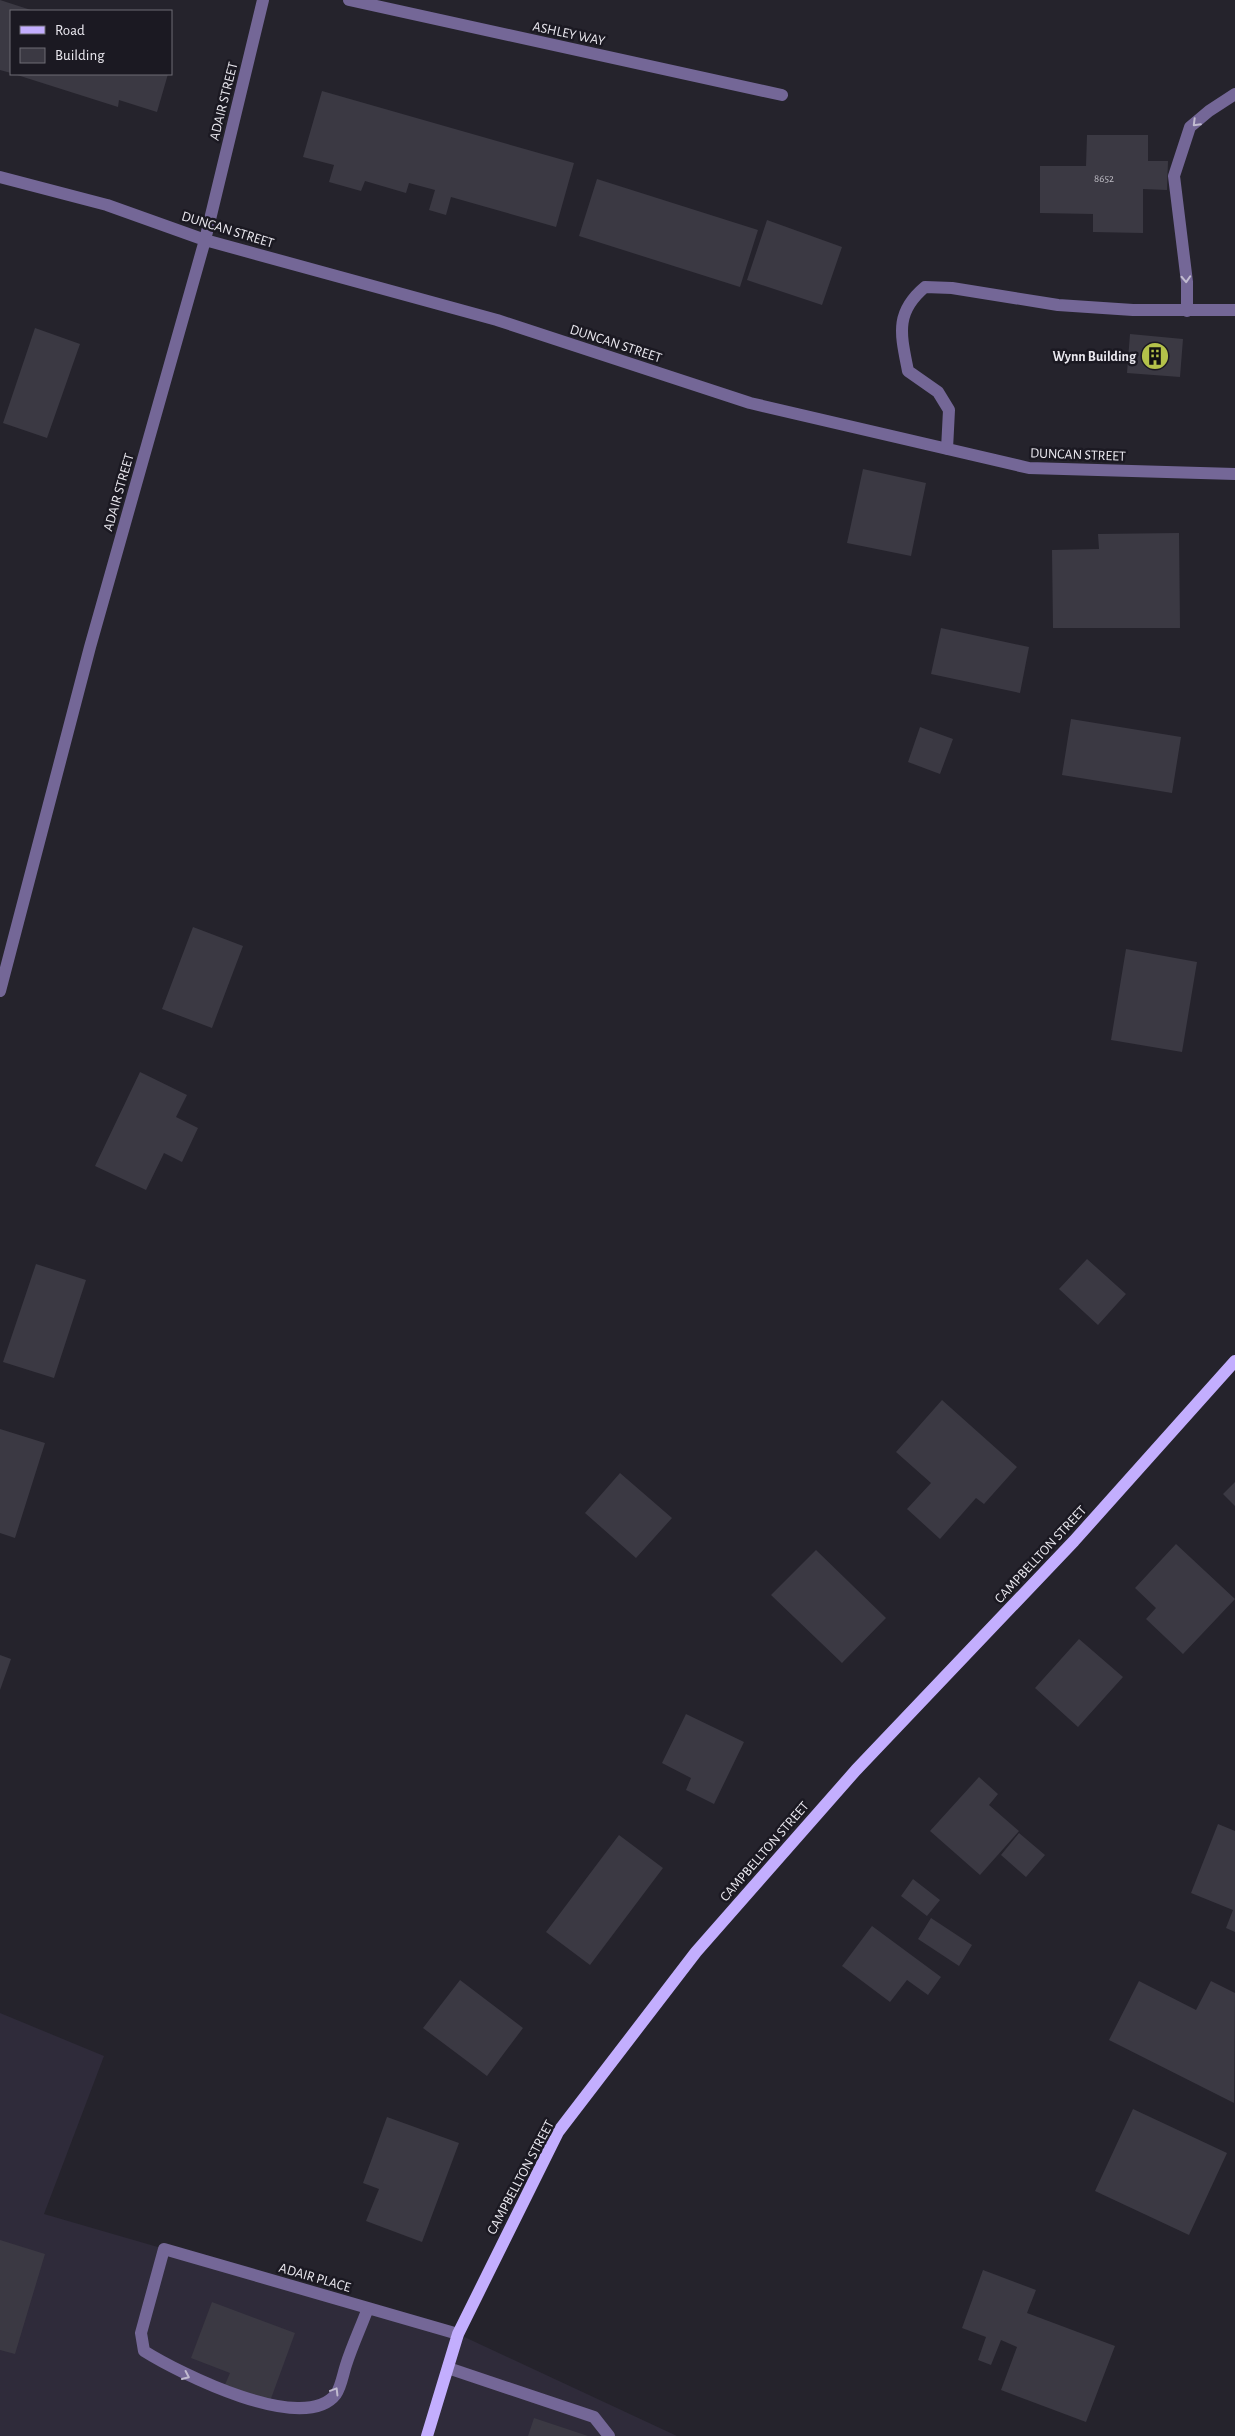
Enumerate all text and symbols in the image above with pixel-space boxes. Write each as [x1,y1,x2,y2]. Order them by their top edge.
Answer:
legend [10,10,172,75]
street label: ASHLEY WAY [531,19,607,49]
text: Road [55,23,85,38]
text: Building [55,48,105,63]
street label: ADAIR STREET [207,60,241,142]
one-way arrow [1193,117,1202,126]
house number: 8652 [1094,173,1114,184]
street label: DUNCAN STREET [180,209,276,251]
one-way arrow [1180,275,1191,283]
street label: DUNCAN STREET [568,322,664,365]
building icon: Wynn Building [1140,341,1170,371]
place label: Wynn Building [1052,350,1137,364]
street label: DUNCAN STREET [1030,446,1126,464]
street label: ADAIR STREET [101,452,137,533]
street label: CAMPBELLTON STREET [992,1503,1089,1606]
street label: CAMPBELLTON STREET [718,1799,812,1904]
street label: CAMPBELLTON STREET [485,2118,557,2237]
street label: ADAIR PLACE [277,2261,352,2295]
one-way arrow [181,2370,190,2380]
one-way arrow [329,2388,339,2397]

